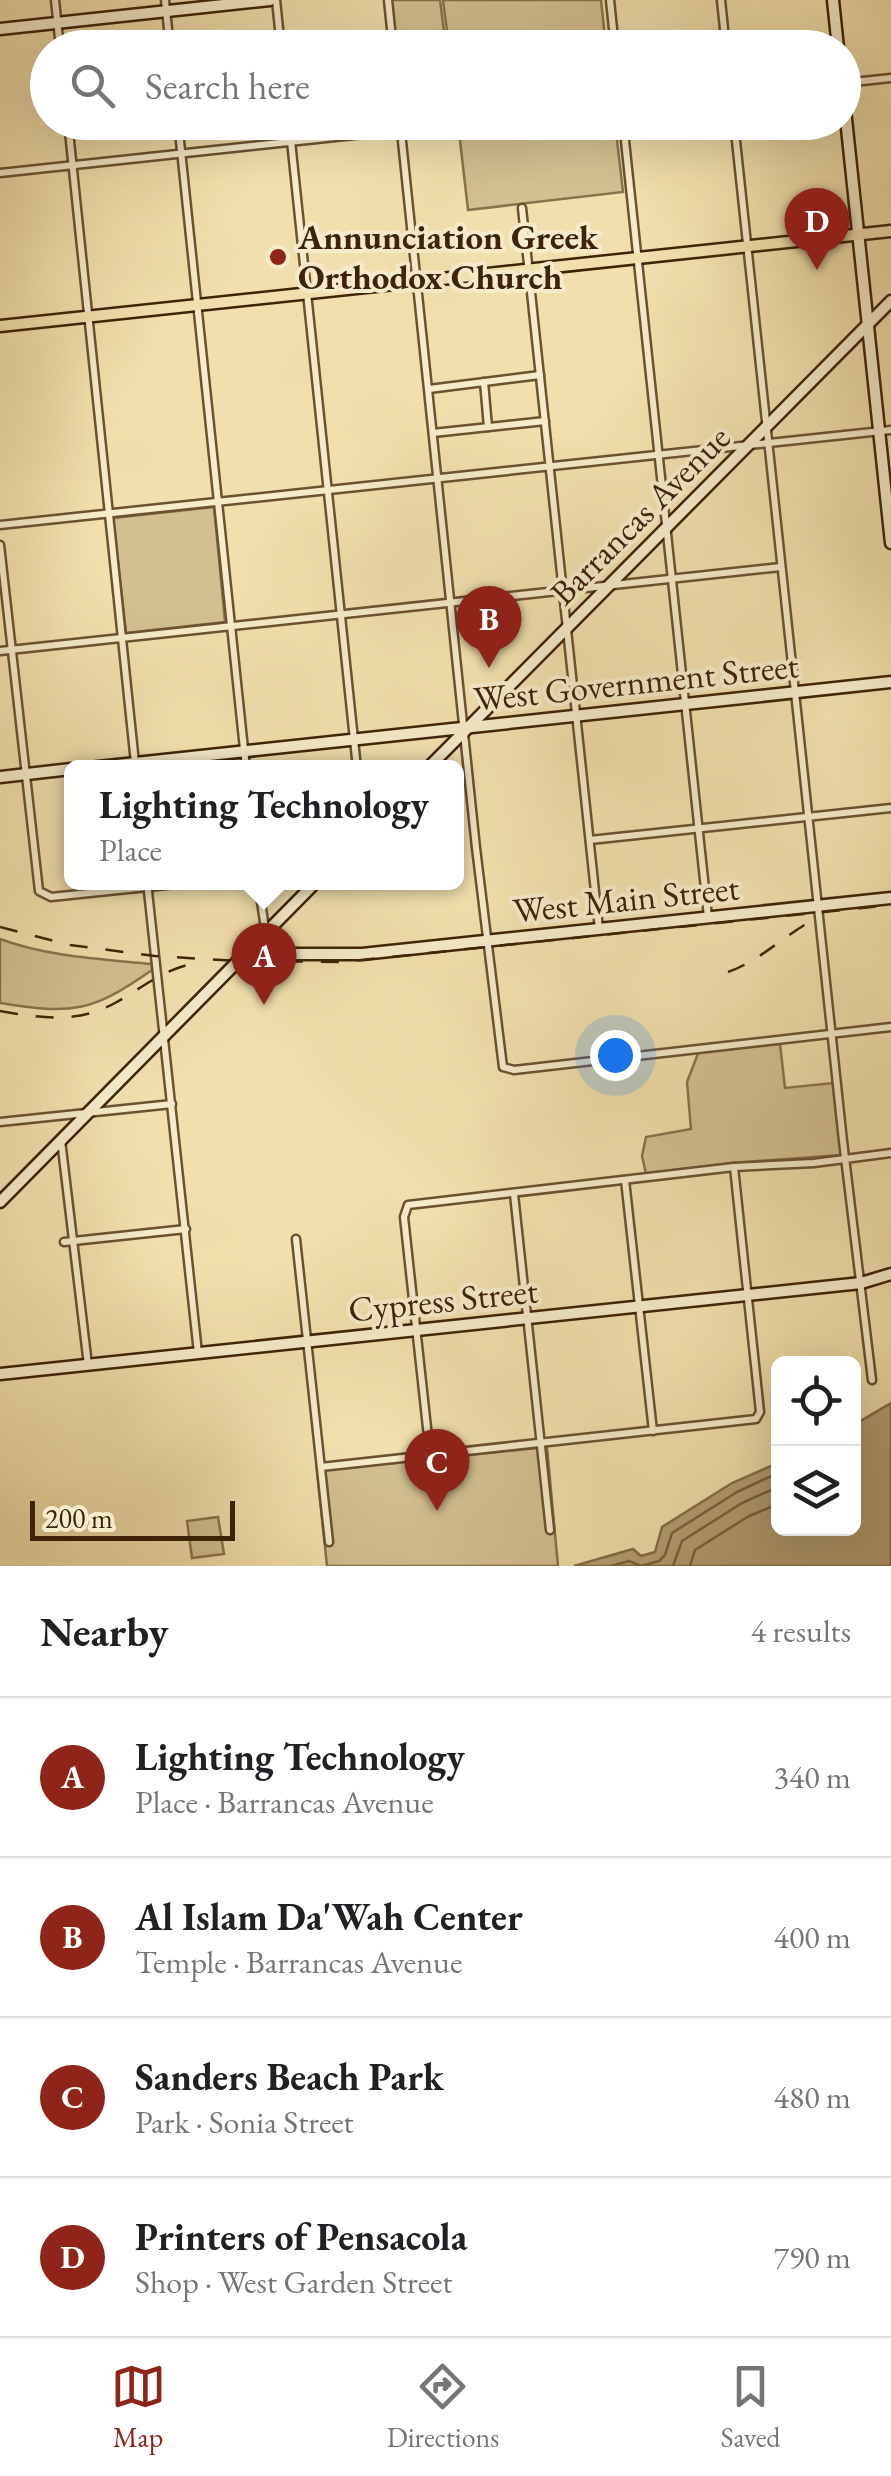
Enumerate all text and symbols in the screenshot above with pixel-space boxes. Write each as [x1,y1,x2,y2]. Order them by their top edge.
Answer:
search box [30,30,861,140]
icon: search [65,58,120,113]
text: Search here [145,61,310,110]
pin: D [784,188,850,270]
place label: Annunciation Greek Orthodox Church [297,214,599,299]
marker: Annunciation Greek Orthodox Church [267,246,289,268]
street label: Barrancas Avenue [540,415,739,614]
pin: B [456,586,522,668]
street label: West Government Street [471,642,801,721]
popup [64,760,464,890]
text: Lighting Technology [99,780,429,829]
text: Place [99,829,162,871]
street label: West Main Street [511,864,741,933]
pin: A [232,922,296,1005]
your location [590,1030,641,1081]
street label: Cypress Street [346,1267,540,1332]
map controls [771,1356,861,1536]
button: locate [771,1356,861,1446]
pin: C [404,1428,470,1511]
button: layers [771,1446,861,1536]
scale bar [30,1496,235,1540]
text: 200 m [45,1500,113,1536]
text: Nearby [40,1604,169,1659]
text: 4 results [751,1610,851,1652]
text: Lighting Technology [135,1732,465,1781]
text: A [61,1756,84,1798]
text: 340 m [774,1756,851,1798]
text: Place · Barrancas Avenue [135,1781,434,1823]
text: Al Islam Da'Wah Center [135,1892,523,1941]
text: B [62,1916,83,1958]
text: 400 m [774,1916,851,1958]
text: Temple · Barrancas Avenue [135,1941,462,1983]
text: Sanders Beach Park [135,2052,444,2101]
text: C [61,2076,84,2118]
text: 480 m [774,2076,851,2118]
text: Park · Sonia Street [135,2101,354,2143]
text: Printers of Pensacola [135,2212,467,2261]
text: D [60,2236,85,2278]
text: 790 m [774,2236,851,2278]
text: Shop · West Garden Street [135,2261,452,2303]
tab: Map [111,2359,166,2455]
tab: Directions [387,2359,499,2455]
tab: Saved [720,2359,780,2455]

